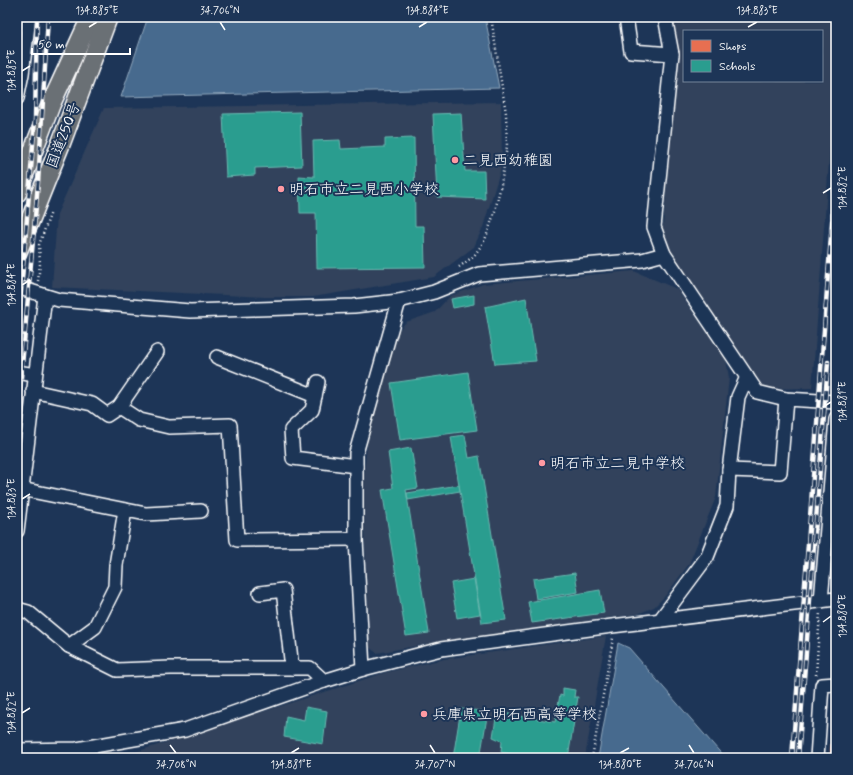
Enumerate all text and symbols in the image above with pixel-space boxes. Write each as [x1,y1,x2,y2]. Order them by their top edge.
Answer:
text: 134.885°E [76,4,119,18]
text: 34.706°N [200,4,240,18]
text: 134.884°E [405,4,449,18]
text: 134.883°E [736,4,778,18]
scale bar [32,30,130,56]
legend [683,30,823,82]
text: 50 m [38,37,65,53]
text: Shops [719,39,746,55]
text: 134.885°E [5,49,19,92]
text: Schools [719,59,755,75]
street label: 国道250号 [42,99,86,171]
place label: 二見西幼稚園 [463,151,553,171]
marker: 二見西幼稚園 [450,155,460,165]
text: 134.882°E [836,166,850,210]
place label: 明石市立二見西小学校 [289,180,439,200]
marker: 明石市立二見西小学校 [276,184,286,194]
text: 134.884°E [5,263,19,307]
text: 134.881°E [836,381,850,423]
place label: 明石市立二見中学校 [550,454,685,474]
marker: 明石市立二見中学校 [537,458,547,468]
text: 134.883°E [5,478,19,520]
text: 134.880°E [836,594,850,638]
text: 134.882°E [5,691,19,735]
place label: 兵庫県立明石西高等学校 [432,705,597,725]
marker: 兵庫県立明石西高等学校 [419,709,429,719]
text: 34.708°N [156,758,196,772]
text: 134.881°E [270,758,312,772]
text: 34.707°N [415,758,456,772]
text: 134.880°E [598,758,642,772]
text: 34.706°N [674,758,714,772]

